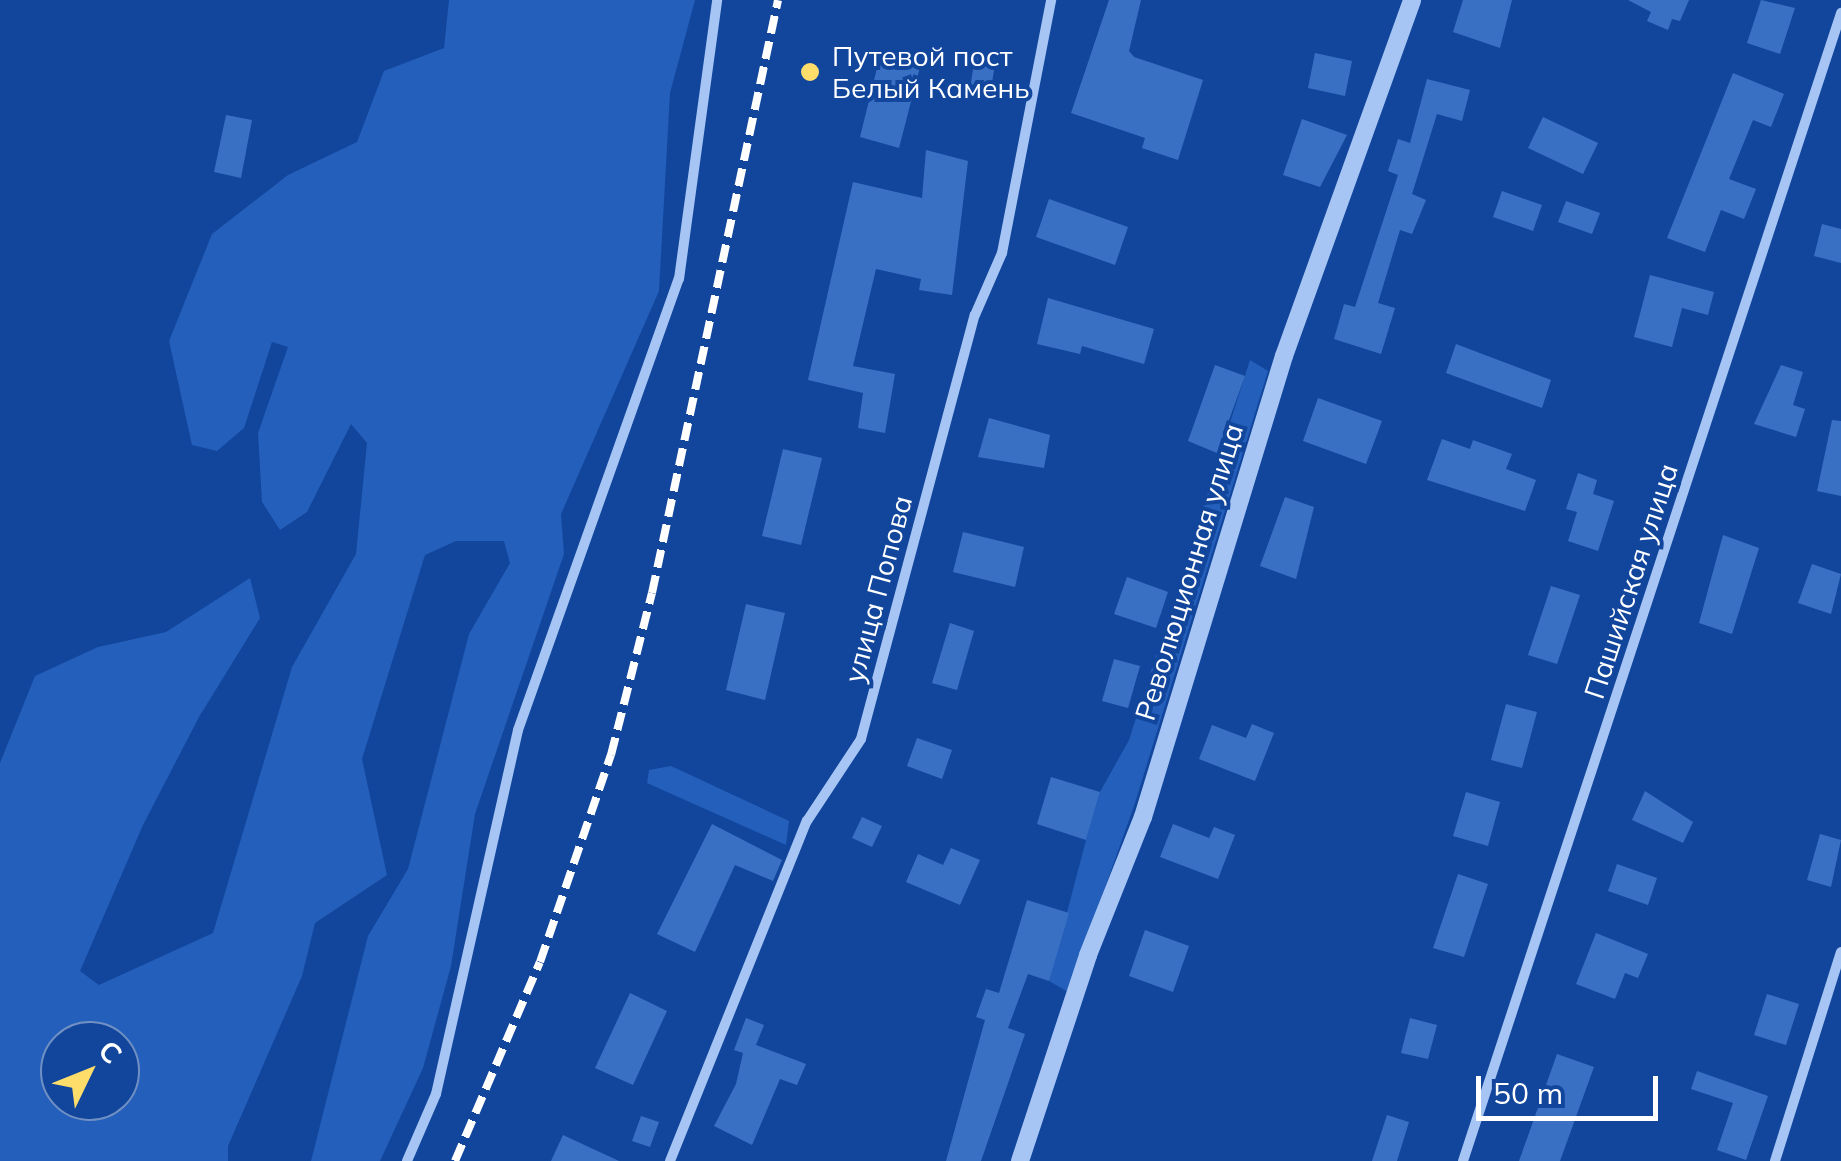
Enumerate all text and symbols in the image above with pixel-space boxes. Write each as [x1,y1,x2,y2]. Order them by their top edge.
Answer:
place label: Путевой пост Белый Камень [832,39,1030,105]
marker: Путевой пост Белый Камень [797,59,823,85]
street label: Революционная улица [1128,420,1250,724]
street label: Пашийская улица [1577,459,1685,703]
street label: улица Попова [837,492,919,686]
north arrow [40,1021,140,1121]
text: С [92,1033,130,1071]
scale bar [1481,1056,1664,1118]
text: 50 m [1493,1074,1563,1112]

